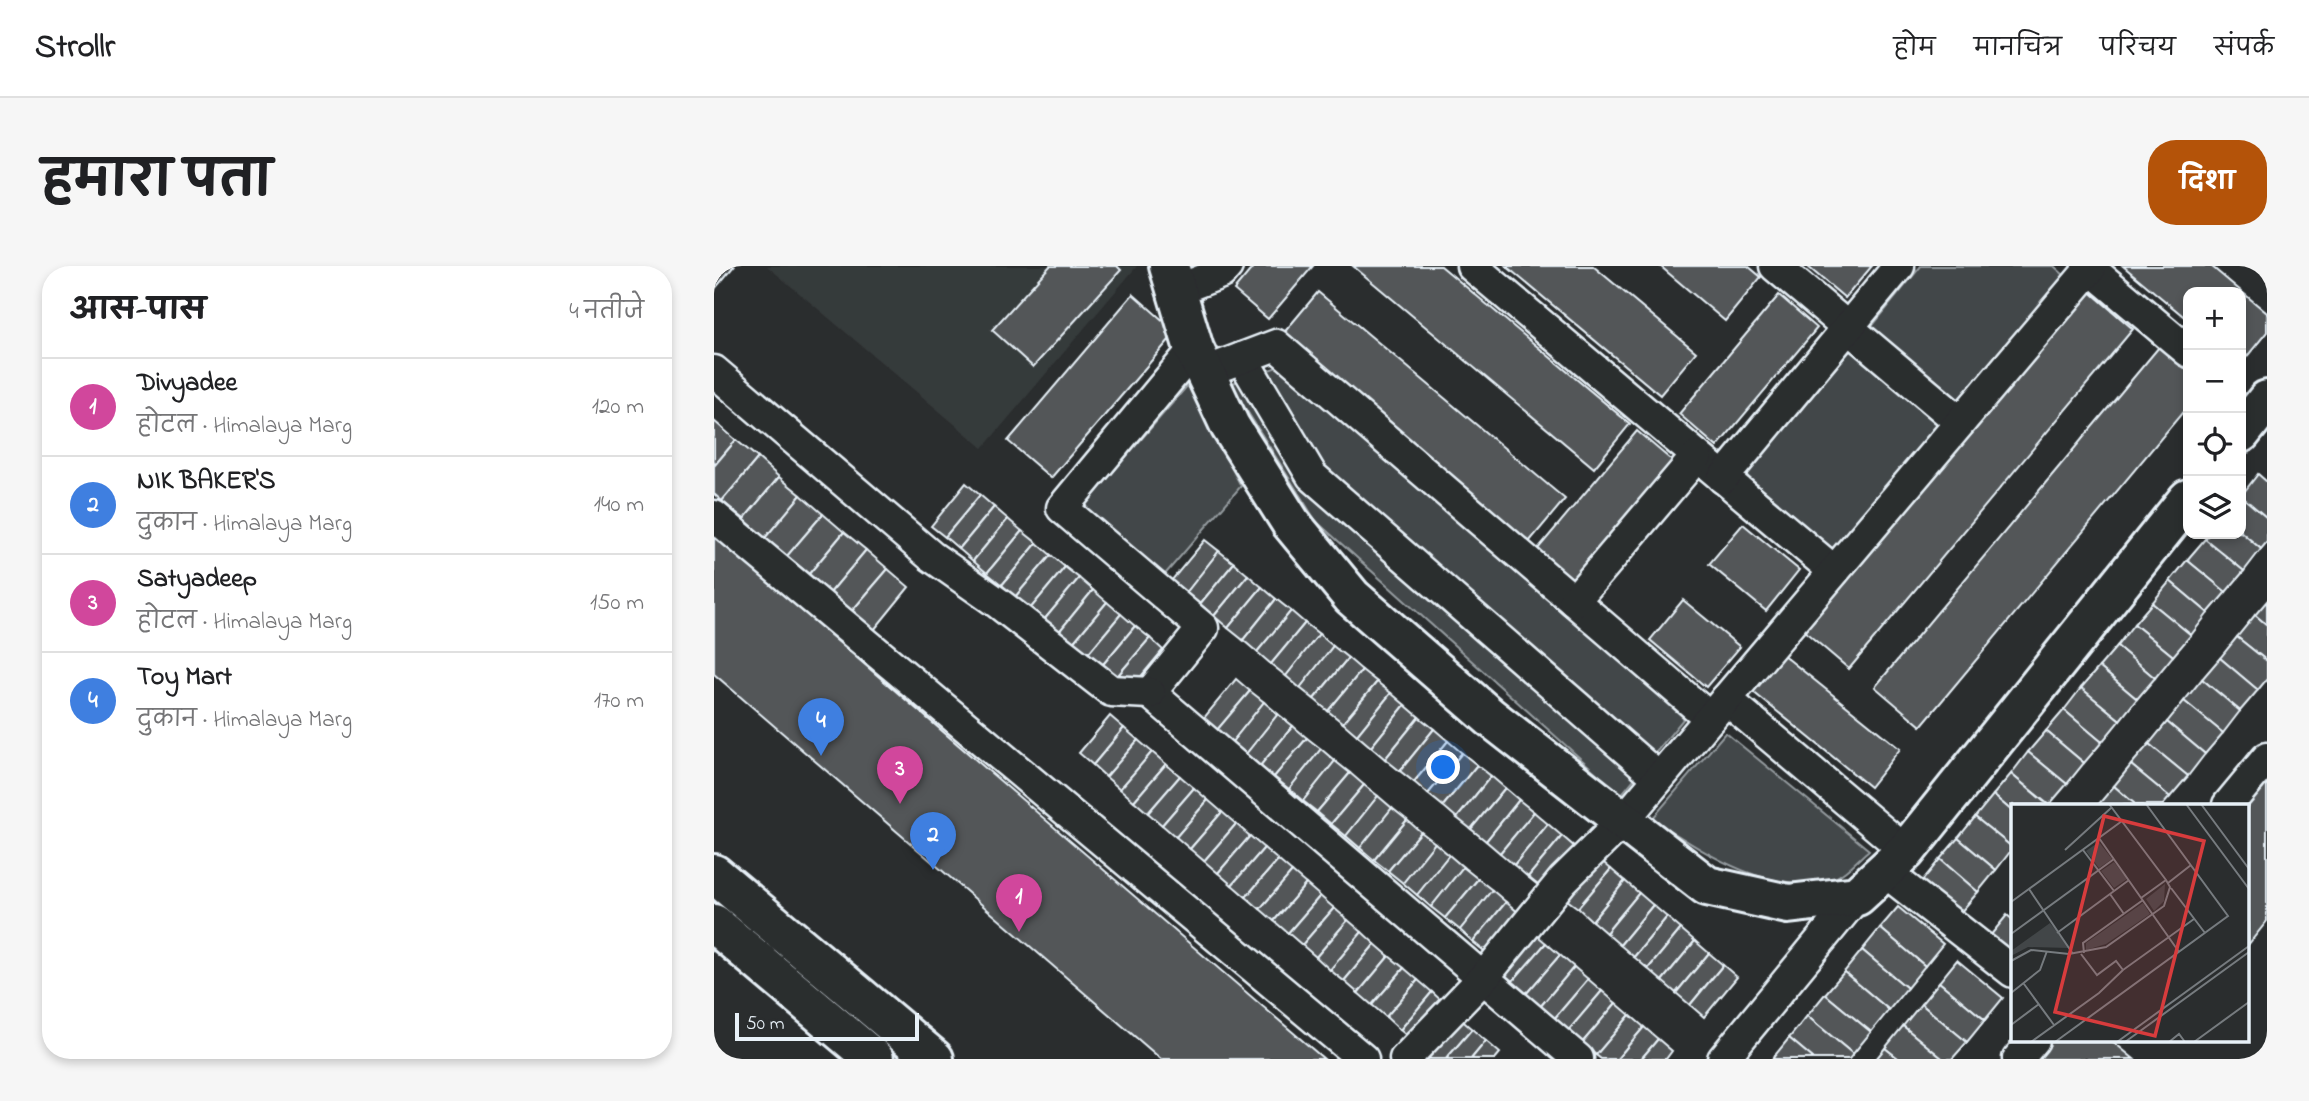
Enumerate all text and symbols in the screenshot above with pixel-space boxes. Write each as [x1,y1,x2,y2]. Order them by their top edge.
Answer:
text: Strollr [35,24,115,72]
text: होम [1893,32,1936,67]
text: मानचित्र [1974,32,2062,67]
text: परिचय [2100,32,2176,67]
text: संपर्क [2214,32,2274,67]
button: दिशा [2148,140,2267,225]
text: हमारा पता [42,147,272,219]
map controls [2183,287,2246,539]
button: + [2183,287,2246,350]
text: आस-पास [70,290,206,334]
text: 4 नतीजे [569,296,644,329]
button: − [2183,350,2246,413]
text: Divyadee [137,365,237,403]
text: 1 [89,391,97,424]
text: 120 m [592,391,644,424]
text: होटल · Himalaya Marg [137,410,352,443]
button: locate [2183,413,2246,476]
text: NIK BAKER'S [137,463,275,501]
button: layers [2183,476,2246,539]
text: 2 [87,489,99,522]
text: 140 m [594,489,644,522]
text: दुकान · Himalaya Marg [137,508,352,541]
text: Satyadeep [137,561,257,599]
text: 3 [88,587,98,620]
text: 150 m [590,587,644,620]
text: होटल · Himalaya Marg [137,606,352,639]
text: Toy Mart [137,659,232,697]
text: 4 [88,685,98,718]
text: 170 m [594,685,644,718]
pin: 4 [798,698,844,756]
text: दुकान · Himalaya Marg [137,704,352,737]
pin: 3 [877,746,923,804]
your location [1426,750,1460,784]
inset map [2011,804,2249,1042]
pin: 2 [910,812,956,870]
pin: 1 [996,874,1042,932]
scale bar [735,1010,919,1042]
text: 50 m [746,1011,785,1038]

